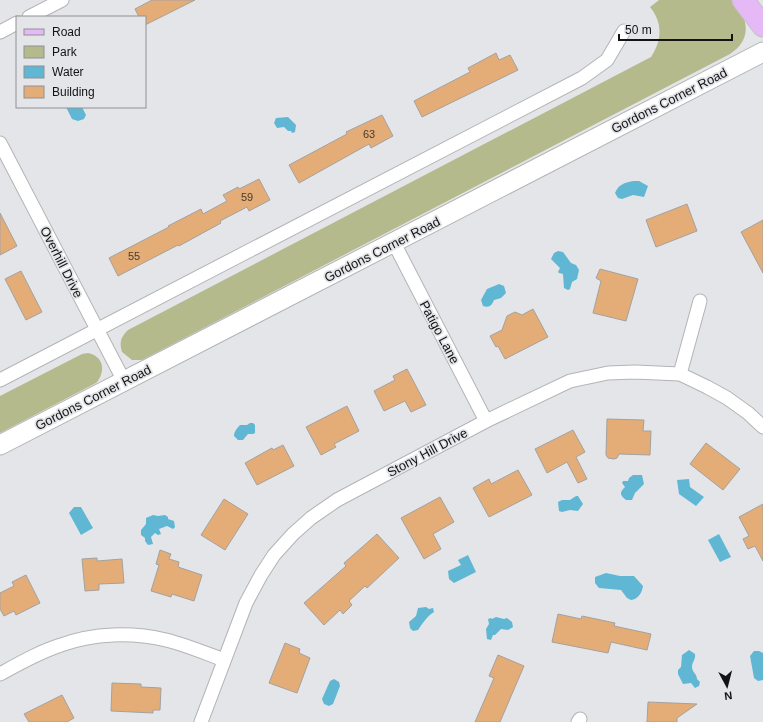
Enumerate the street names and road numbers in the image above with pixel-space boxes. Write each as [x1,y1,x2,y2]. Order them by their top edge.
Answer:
street label: Gordons Corner Road [609,65,730,136]
street label: Gordons Corner Road [322,214,443,285]
street label: Overhill Drive [37,224,86,300]
street label: Patigo Lane [417,298,462,366]
street label: Gordons Corner Road [33,362,154,433]
street label: Stony Hill Drive [384,425,470,480]

